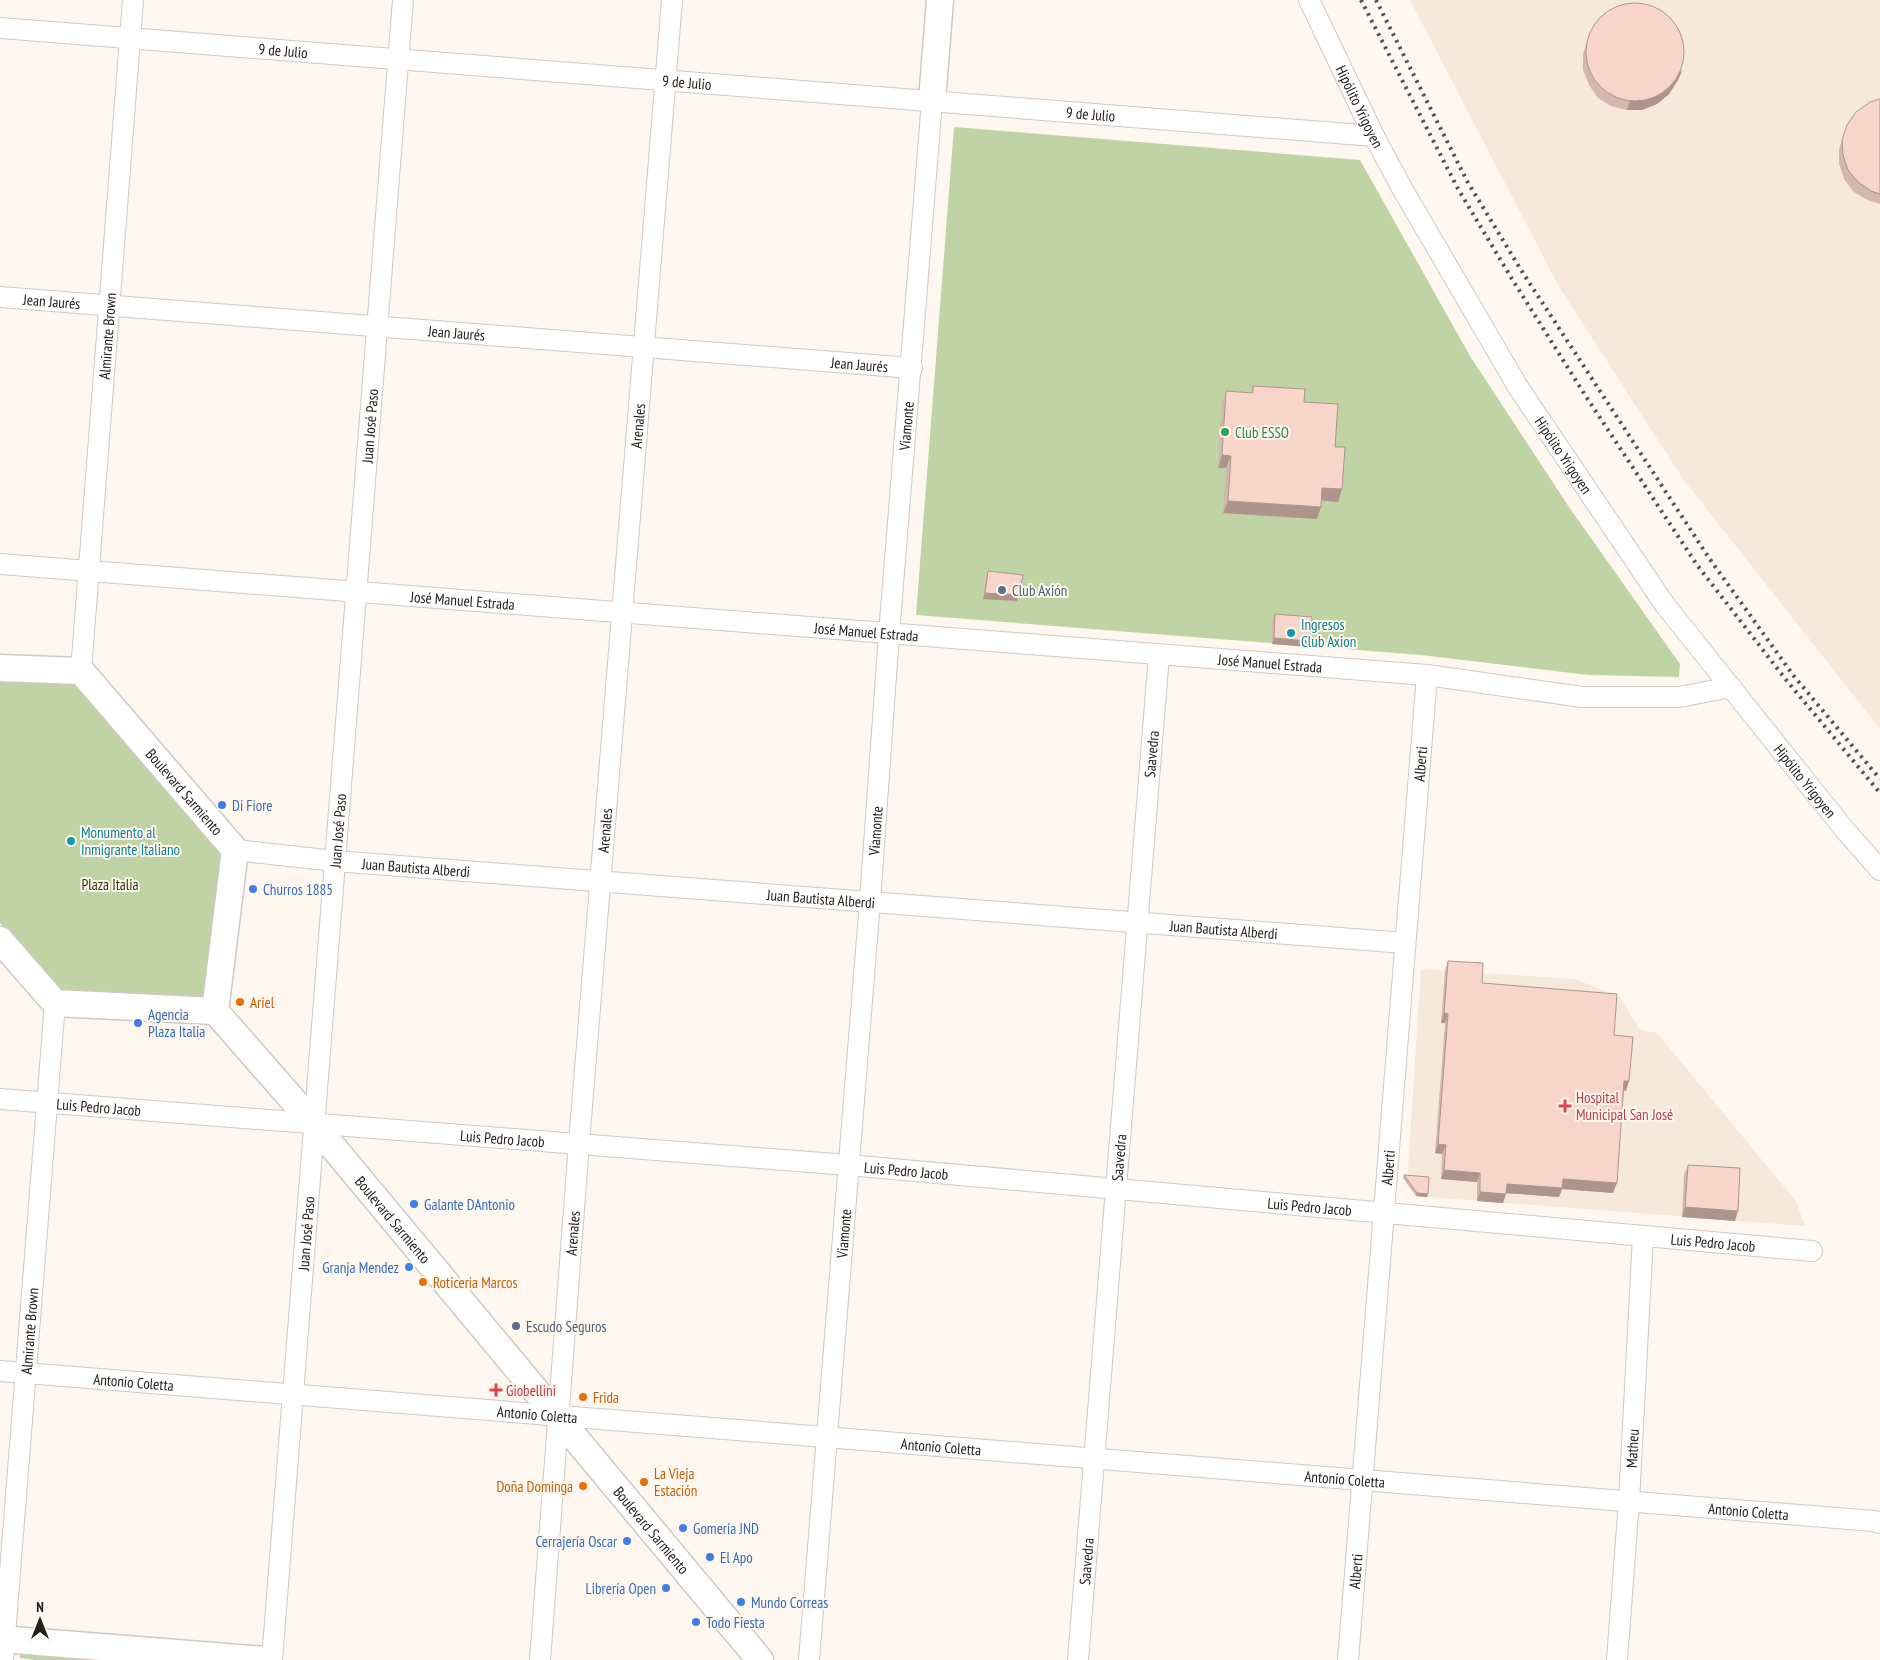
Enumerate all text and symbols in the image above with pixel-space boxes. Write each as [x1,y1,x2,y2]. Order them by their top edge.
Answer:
street label: 9 de Julio [258,39,308,62]
street label: Hipólito Yrigoyen [1332,62,1388,151]
street label: 9 de Julio [662,71,712,93]
street label: 9 de Julio [1065,102,1116,125]
street label: Jean Jaurés [22,289,81,313]
street label: Almirante Brown [94,292,120,380]
street label: Jean Jaurés [426,321,486,344]
street label: Jean Jaurés [829,352,889,376]
street label: Juan José Paso [357,388,382,465]
street label: Viamonte [894,400,917,452]
street label: Arenales [626,403,649,449]
street label: Hipólito Yrigoyen [1531,413,1597,497]
place label: Club ESSO [1235,423,1289,442]
marker: Club ESSO [1219,426,1231,438]
place label: Club Axión [1012,581,1067,600]
marker: Club Axión [996,584,1008,596]
street label: José Manuel Estrada [409,586,515,614]
place label: Ingresos Club Axion [1301,615,1356,651]
street label: José Manuel Estrada [813,618,919,645]
marker: Ingresos Club Axion [1285,627,1297,639]
street label: José Manuel Estrada [1216,649,1323,676]
street label: Saavedra [1140,730,1162,778]
street label: Hipólito Yrigoyen [1770,740,1841,821]
street label: Boulevard Sarmiento [142,744,227,839]
street label: Alberti [1409,746,1431,782]
street label: Juan José Paso [325,793,350,869]
place label: Di Fiore [232,796,273,815]
marker: Di Fiore [216,799,228,811]
street label: Viamonte [864,805,886,857]
street label: Arenales [593,807,616,854]
place label: Monumento al Inmigrante Italiano [81,823,180,859]
marker: Monumento al Inmigrante Italiano [65,835,77,847]
street label: Juan Bautista Alberdi [361,854,471,881]
park label: Plaza Italia [81,875,139,894]
place label: Churros 1885 [263,880,333,899]
marker: Churros 1885 [247,883,259,895]
street label: Juan Bautista Alberdi [765,885,876,912]
street label: Juan Bautista Alberdi [1168,915,1278,943]
place label: Ariel [250,993,275,1012]
marker: Ariel [234,996,246,1008]
place label: Agencia Plaza Italia [148,1005,205,1041]
marker: Agencia Plaza Italia [132,1017,144,1029]
place label: Hospital Municipal San José [1576,1088,1673,1124]
street label: Luis Pedro Jacob [56,1094,142,1119]
marker: Hospital Municipal San José [1558,1099,1572,1113]
street label: Luis Pedro Jacob [460,1125,545,1151]
street label: Saavedra [1107,1133,1130,1182]
street label: Alberti [1377,1149,1398,1186]
street label: Luis Pedro Jacob [863,1157,949,1183]
street label: Boulevard Sarmiento [351,1172,435,1267]
street label: Luis Pedro Jacob [1267,1193,1353,1219]
street label: Juan José Paso [293,1195,318,1272]
place label: Galante DAntonio [424,1195,515,1214]
marker: Galante DAntonio [408,1198,420,1210]
street label: Viamonte [832,1208,855,1260]
street label: Arenales [561,1210,583,1256]
street label: Luis Pedro Jacob [1670,1229,1756,1255]
place label: Granja Mendez [322,1258,399,1277]
marker: Granja Mendez [403,1261,415,1273]
place label: Roticeria Marcos [433,1273,518,1292]
marker: Roticeria Marcos [417,1276,429,1288]
street label: Almirante Brown [16,1287,42,1375]
place label: Escudo Seguros [526,1317,607,1336]
marker: Escudo Seguros [510,1320,522,1332]
street label: Antonio Coletta [93,1369,175,1394]
place label: Giobellini [506,1381,556,1400]
marker: Giobellini [490,1384,502,1396]
place label: Frida [593,1388,619,1407]
marker: Frida [577,1391,589,1403]
street label: Antonio Coletta [496,1401,578,1427]
street label: Matheu [1621,1429,1642,1469]
street label: Antonio Coletta [900,1434,982,1459]
place label: La Vieja Estación [654,1464,697,1500]
street label: Antonio Coletta [1304,1466,1386,1491]
marker: La Vieja Estación [638,1476,650,1488]
place label: Doña Dominga [496,1477,573,1496]
marker: Doña Dominga [577,1480,589,1492]
street label: Boulevard Sarmiento [610,1482,694,1577]
street label: Antonio Coletta [1707,1498,1789,1524]
place label: Gomeria JND [693,1519,759,1538]
marker: Gomeria JND [677,1522,689,1534]
place label: Cerrajería Oscar [535,1532,618,1551]
marker: Cerrajería Oscar [621,1535,633,1547]
street label: Saavedra [1075,1537,1097,1586]
place label: El Apo [720,1548,753,1567]
marker: El Apo [704,1551,716,1563]
street label: Alberti [1344,1553,1366,1590]
place label: Librería Open [586,1579,656,1598]
marker: Librería Open [660,1582,672,1594]
place label: Mundo Correas [751,1593,828,1612]
north arrow [15,1595,65,1645]
marker: Mundo Correas [735,1596,747,1608]
text: N [36,1598,44,1616]
place label: Todo Fiesta [706,1613,765,1632]
marker: Todo Fiesta [690,1616,702,1628]

